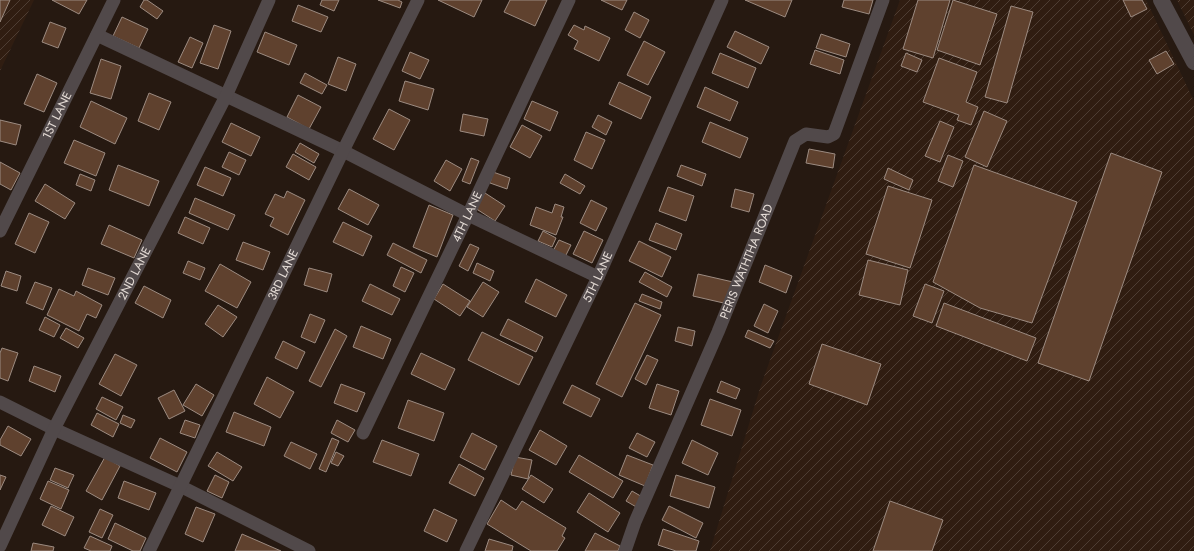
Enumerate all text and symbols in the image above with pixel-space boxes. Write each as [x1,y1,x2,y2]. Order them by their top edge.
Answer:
street label: 1ST LANE [38,89,76,142]
street label: 4TH LANE [447,188,487,245]
street label: PERIS WATHTHA ROAD [715,201,778,322]
street label: 2ND LANE [113,244,156,303]
street label: 3RD LANE [263,246,303,303]
street label: 5TH LANE [578,249,617,305]

